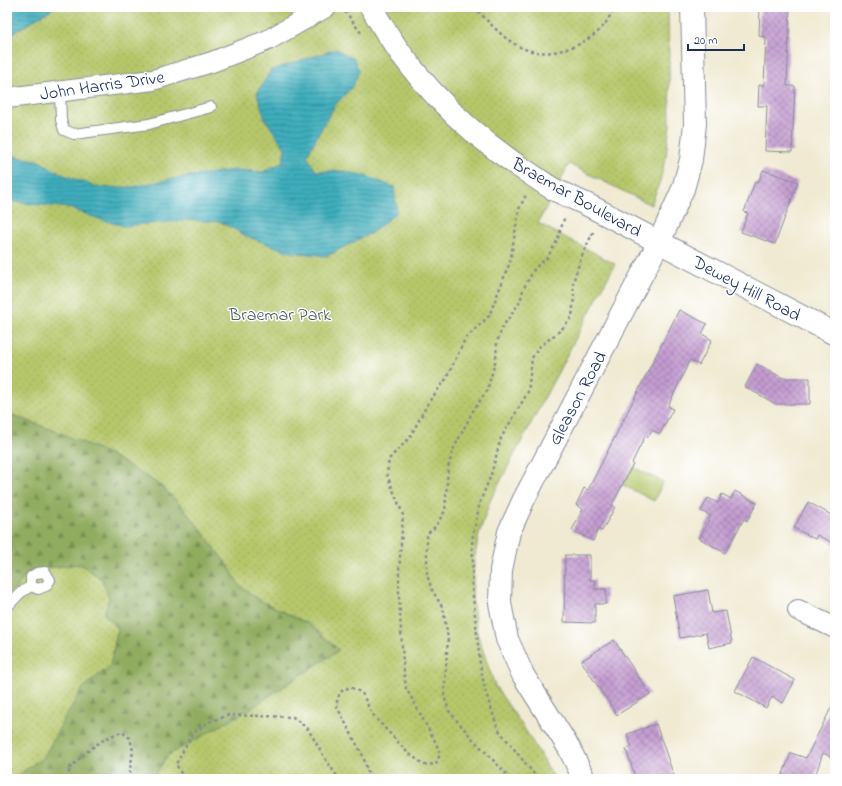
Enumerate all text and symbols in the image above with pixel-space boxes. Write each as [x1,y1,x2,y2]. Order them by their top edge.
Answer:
scale bar [688,26,744,52]
text: 20 m [694,32,717,50]
street label: John Harris Drive [38,65,167,109]
street label: Braemar Boulevard [506,152,645,245]
street label: Dewey Hill Road [687,250,805,329]
park label: Braemar Park [228,303,331,329]
street label: Gleason Road [543,347,614,451]

